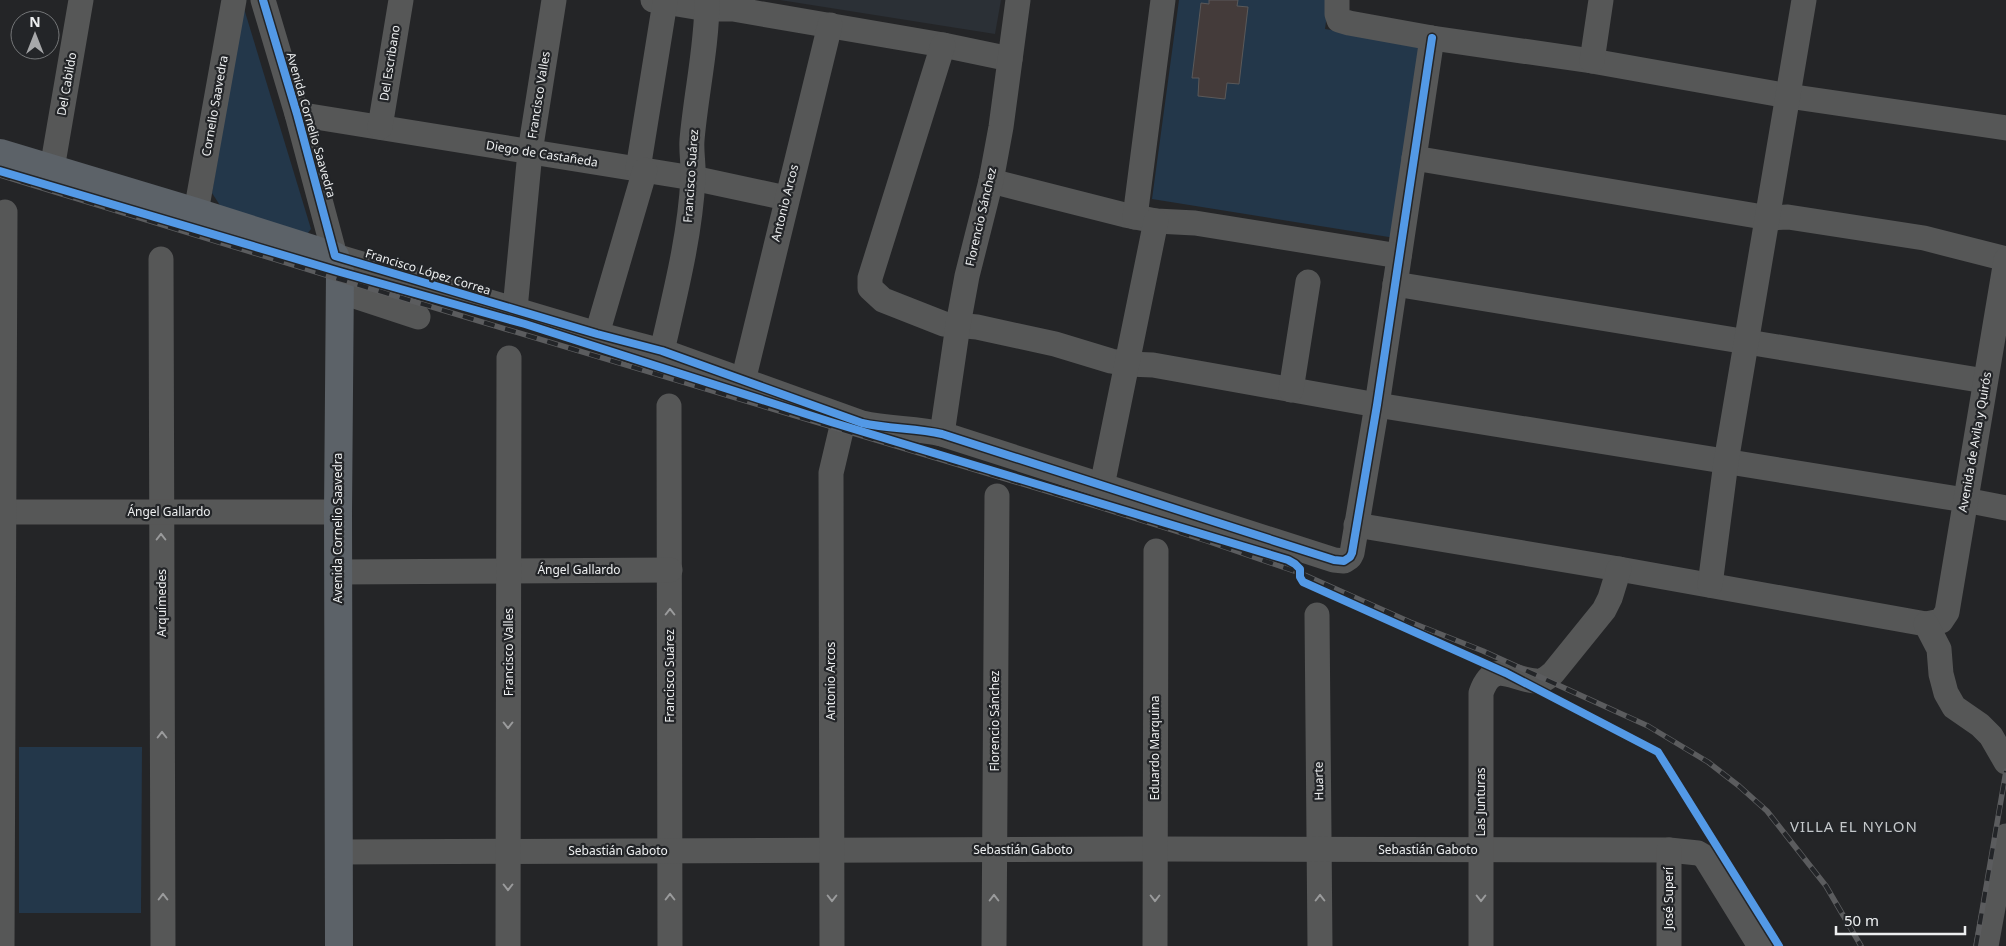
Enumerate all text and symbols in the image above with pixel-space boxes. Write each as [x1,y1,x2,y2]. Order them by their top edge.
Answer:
north arrow [10,10,60,60]
text: N [29,12,41,31]
street label: Del Escribano [375,24,404,102]
street label: Avenida Cornelio Saavedra [283,50,340,200]
street label: Francisco Valles [523,50,554,140]
street label: Del Cabildo [53,51,80,117]
street label: Cornelio Saavedra [197,54,232,158]
street label: Francisco Suárez [679,128,702,223]
street label: Diego de Castañeda [485,136,599,171]
street label: Antonio Arcos [767,162,802,243]
street label: Florencio Sánchez [961,165,1000,268]
street label: Francisco López Correa [363,244,493,299]
street label: Avenida de Avila y Quirós [1954,370,1995,513]
street label: Avenida Cornelio Saavedra [329,453,346,603]
street label: Ángel Gallardo [127,503,211,520]
one-way arrow [156,533,166,541]
street label: Ángel Gallardo [537,561,621,578]
street label: Arquímedes [153,569,170,637]
street label: Francisco Valles [500,608,517,696]
one-way arrow [665,608,675,616]
street label: Francisco Suárez [661,629,678,723]
street label: Antonio Arcos [822,641,839,720]
street label: Florencio Sánchez [986,670,1003,771]
street label: Eduardo Marquina [1146,695,1163,801]
one-way arrow [503,721,513,729]
one-way arrow [157,731,167,738]
street label: Huarte [1310,761,1327,801]
street label: Las Junturas [1472,767,1489,836]
district label: VILLA EL NYLON [1790,816,1918,836]
street label: Sebastián Gaboto [973,841,1073,858]
street label: Sebastián Gaboto [1378,841,1478,858]
street label: Sebastián Gaboto [568,842,668,859]
street label: José Superí [1660,866,1677,930]
one-way arrow [503,884,513,891]
one-way arrow [158,893,168,901]
one-way arrow [665,893,675,901]
one-way arrow [1315,893,1325,901]
one-way arrow [989,894,999,902]
one-way arrow [1150,894,1160,902]
one-way arrow [1476,894,1486,902]
one-way arrow [827,895,837,903]
scale bar [1836,904,1965,936]
text: 50 m [1844,910,1879,930]

